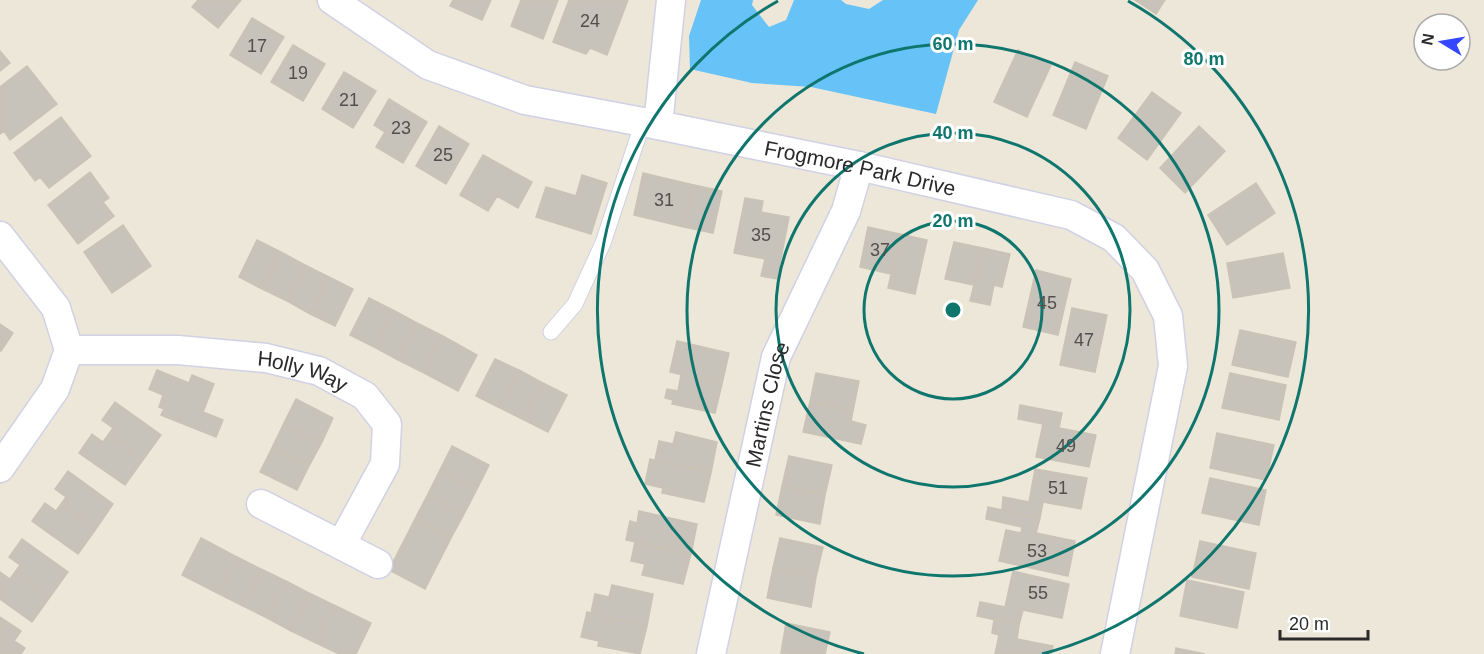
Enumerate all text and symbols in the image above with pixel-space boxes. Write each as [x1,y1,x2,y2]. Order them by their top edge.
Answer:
house number: 24 [580,11,600,31]
north arrow [1412,12,1472,72]
text: N [1418,32,1437,47]
text: 60 m [932,34,974,54]
house number: 17 [247,36,267,56]
text: 80 m [1183,49,1225,69]
house number: 19 [288,63,308,83]
house number: 21 [339,90,359,110]
house number: 23 [391,118,411,138]
text: 40 m [932,123,974,143]
street label: Frogmore Park Drive [763,136,958,199]
house number: 25 [433,145,453,165]
house number: 31 [654,190,674,210]
text: 20 m [932,211,974,231]
house number: 35 [751,225,771,245]
house number: 37 [870,240,890,260]
house number: 45 [1037,293,1057,313]
centre of rings [943,300,963,320]
house number: 47 [1074,330,1094,350]
street label: Martins Close [741,337,793,469]
street label: Holly Way [257,346,352,396]
house number: 49 [1056,436,1076,456]
house number: 51 [1048,478,1068,498]
house number: 53 [1027,541,1047,561]
house number: 55 [1028,583,1048,603]
scale bar [1280,603,1368,641]
text: 20 m [1289,614,1329,634]

